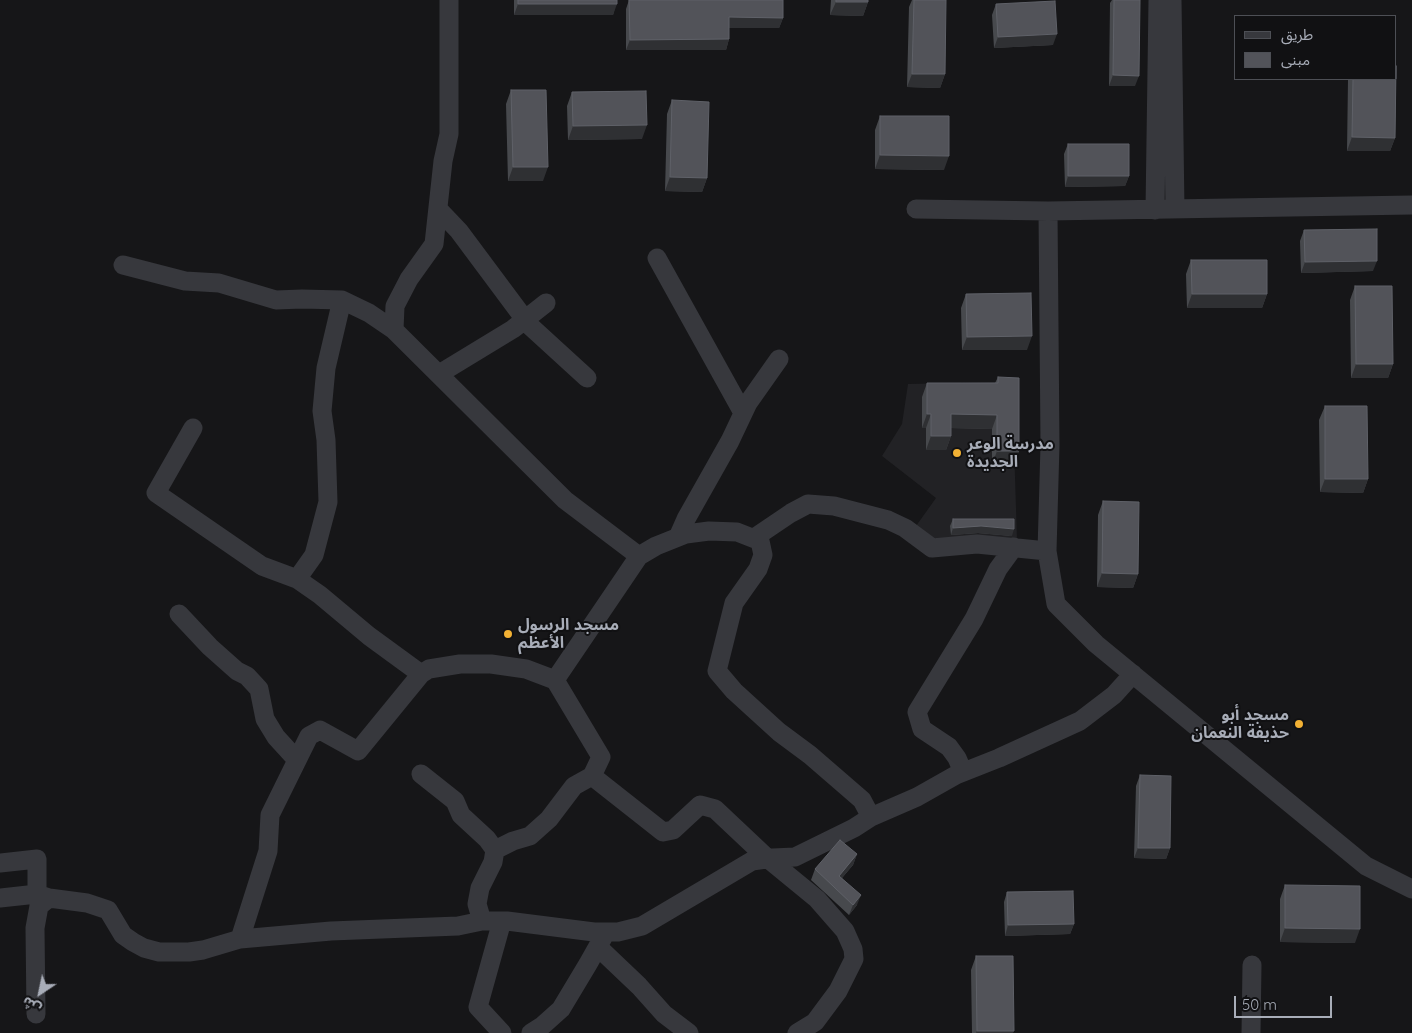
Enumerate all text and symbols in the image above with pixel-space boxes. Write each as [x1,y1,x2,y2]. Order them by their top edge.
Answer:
legend [1234,15,1397,80]
text: طريق [1281,25,1313,44]
text: مبنى [1281,50,1310,69]
place label: مدرسة الوعر الجديدة [967,434,1054,472]
marker: مدرسة الوعر الجديدة [951,447,963,459]
place label: مسجد الرسول الأعظم [518,615,619,653]
marker: مسجد الرسول الأعظم [502,628,514,640]
place label: مسجد أبو حذيفة النعمان [1191,705,1289,743]
marker: مسجد أبو حذيفة النعمان [1293,718,1305,730]
north arrow [15,968,65,1018]
scale bar [1237,986,1334,1018]
text: ش [19,993,45,1018]
text: 50 m [1242,995,1277,1014]

